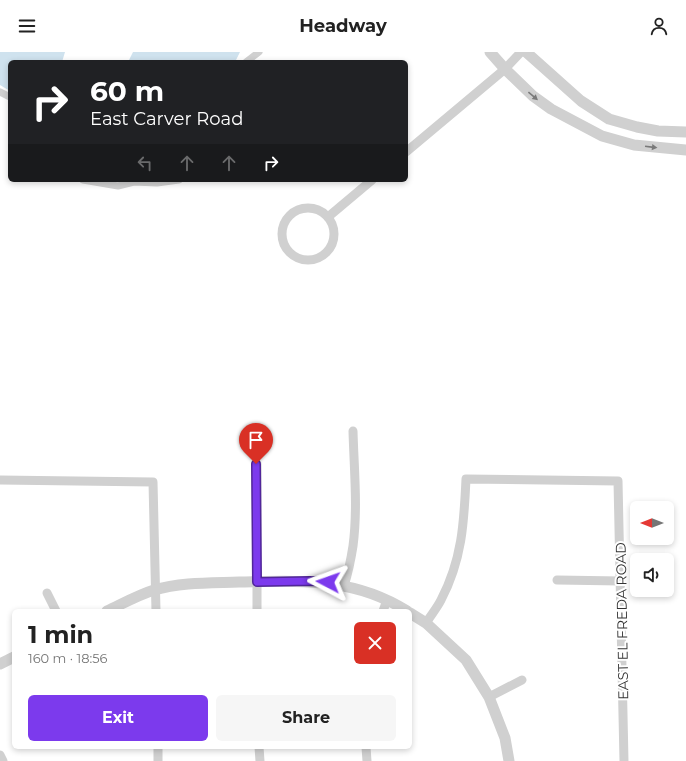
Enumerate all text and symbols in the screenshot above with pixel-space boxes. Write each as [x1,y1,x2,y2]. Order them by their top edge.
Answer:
icon: menu [16,15,38,37]
text: Headway [299,15,387,37]
icon: person [648,15,670,37]
text: 60 m [90,74,164,108]
icon: right [24,76,76,128]
one-way arrow [528,92,539,101]
text: East Carver Road [90,108,243,130]
one-way arrow [645,144,657,150]
icon: left [134,152,156,174]
icon: ahead [176,152,198,174]
icon: ahead [218,152,240,174]
icon: right [260,152,282,174]
pin [239,423,273,464]
icon: arrive [245,429,267,451]
north arrow [630,501,674,545]
map controls [630,501,674,597]
street label: EAST EL FREDA ROAD [612,542,632,700]
button: sound [630,553,674,597]
position arrow [307,561,349,603]
text: 1 min [28,620,93,649]
button: close [354,622,396,664]
text: 160 m · 18:56 [28,650,108,666]
button: Exit [28,695,208,741]
button: Share [216,695,396,741]

